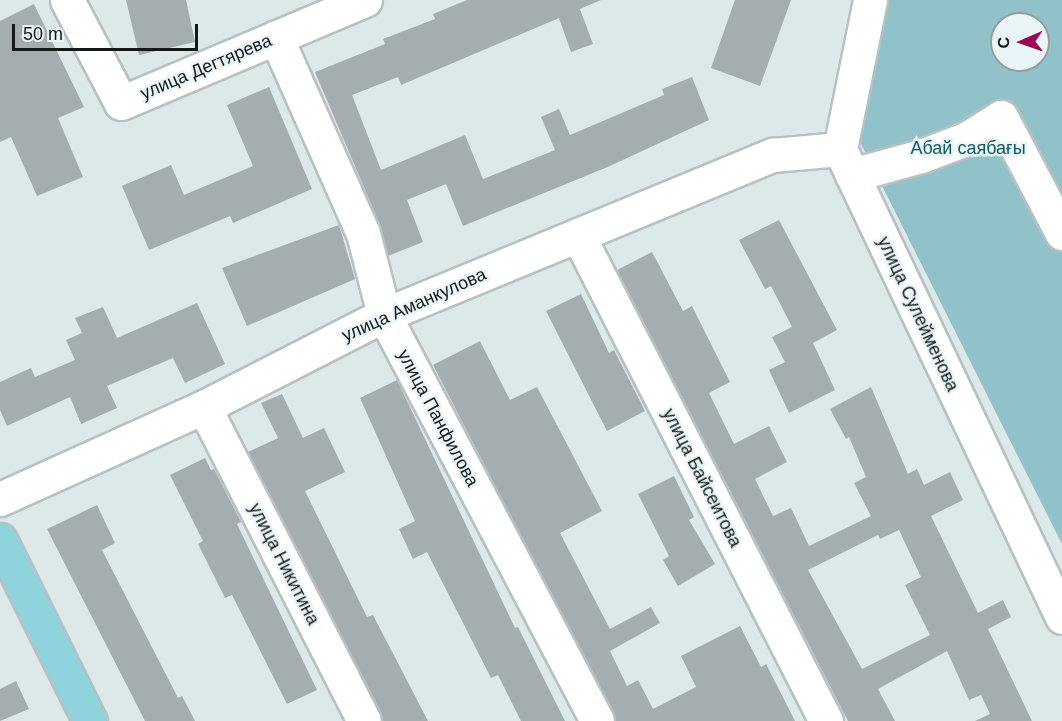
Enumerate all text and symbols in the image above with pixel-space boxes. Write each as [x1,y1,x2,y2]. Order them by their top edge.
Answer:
scale bar [15,12,201,50]
north arrow [990,12,1050,72]
text: 50 m [23,24,63,44]
street label: улица Дегтярева [137,30,275,104]
text: С [995,37,1012,49]
park label: Абай саябағы [910,137,1026,159]
street label: улица Сулейменова [873,233,963,395]
street label: улица Аманкулова [339,263,489,347]
street label: улица Панфилова [393,346,483,490]
street label: улица Байсеитова [658,405,746,551]
street label: улица Никитина [244,500,324,628]

